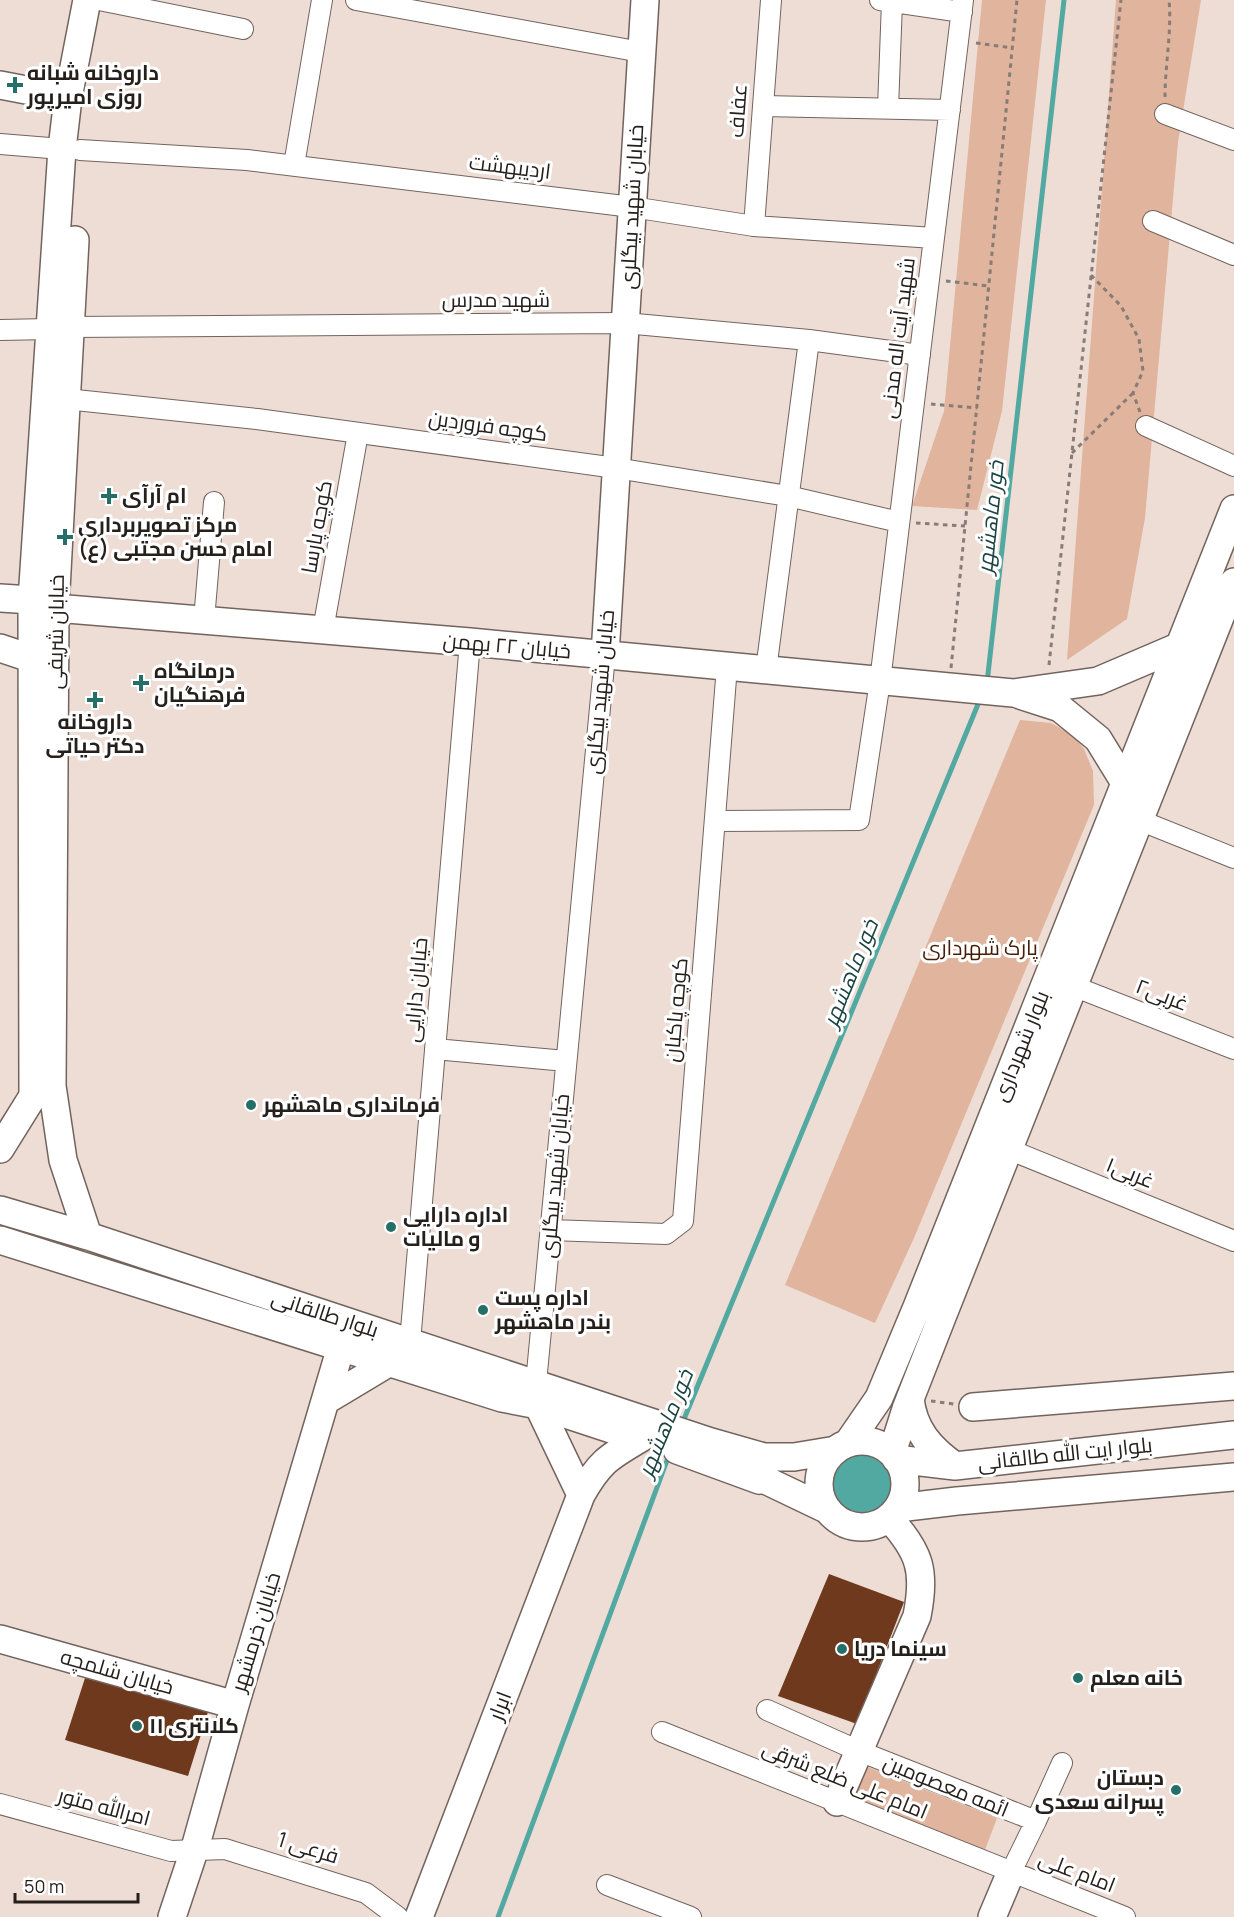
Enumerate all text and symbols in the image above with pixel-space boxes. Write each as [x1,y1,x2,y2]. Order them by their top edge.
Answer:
place label: داروخانه شبانه روزی امیرپور [26,58,159,112]
marker: داروخانه شبانه روزی امیرپور [8,78,22,92]
street label: عفاف [721,83,753,139]
street label: خیابان شهید بیگلری [613,124,649,290]
street label: اردیبهشت [468,147,553,185]
street label: شهید آیت اله مدنی [873,256,921,420]
street label: شهید مدرس [442,285,550,313]
street label: کوچه فروردین [427,403,549,448]
water label: خور ماهشهر [969,458,1011,578]
street label: کوچه پارسا [294,478,339,576]
place label: ام آرآی [122,481,187,510]
marker: ام آرآی [100,487,118,505]
place label: مرکز تصویربرداری امام حسن مجتبی (ع) [78,510,273,563]
marker: مرکز تصویربرداری امام حسن مجتبی (ع) [56,528,74,546]
street label: خیابان شریفی [40,574,70,690]
street label: خیابان شهید بیگلری [578,608,620,775]
street label: خیابان ۲۲ بهمن [442,625,572,665]
place label: درمانگاه فرهنگیان [154,656,245,708]
marker: درمانگاه فرهنگیان [132,674,150,692]
marker: داروخانه دکتر حیاتی [88,693,102,707]
place label: داروخانه دکتر حیاتی [46,707,144,759]
water label: خور ماهشهر [814,914,885,1034]
park label: پارک شهرداری [922,933,1038,962]
street label: خیابان دارایی [396,936,434,1044]
street label: کوچه پاکبان [657,957,695,1063]
street label: ۲غربی [1132,971,1193,1017]
street label: بلوار شهرداری [985,986,1055,1105]
place label: فرمانداری ماهشهر [262,1090,440,1118]
street label: خیابان شهید بیگلری [533,1092,575,1259]
marker: فرمانداری ماهشهر [244,1098,258,1112]
street label: ۱غربی [1102,1150,1159,1194]
place label: اداره دارایی و مالیات [403,1200,508,1252]
marker: اداره دارایی و مالیات [384,1220,398,1234]
street label: بلوار طالقانی [268,1283,382,1344]
place label: اداره پست بندر ماهشهر [494,1283,611,1335]
marker: اداره پست بندر ماهشهر [476,1303,490,1317]
water label: خور ماهشهر [629,1364,700,1484]
street label: بلوار ایت الله طالقانی [976,1430,1154,1476]
street label: خیابان خرمشهر [223,1568,287,1696]
place label: سینما دریا [854,1634,947,1662]
street label: خیابان شلمچه [57,1641,177,1702]
marker: سینما دریا [835,1642,849,1656]
place label: خانه معلم [1090,1663,1183,1692]
marker: خانه معلم [1071,1671,1085,1685]
street label: ابرار [480,1687,517,1725]
place label: کلانتری ۱۱ [149,1711,239,1739]
marker: کلانتری ۱۱ [130,1719,144,1733]
street label: امام علی ضلع شرقی [758,1733,932,1826]
street label: ائمه معصومین [879,1747,1013,1823]
place label: دبستان پسرانه سعدی [1035,1763,1164,1817]
street label: امرالله متور [54,1780,154,1832]
marker: دبستان پسرانه سعدی [1169,1783,1183,1797]
street label: فرعی 1 [274,1825,342,1870]
street label: امام علی [1035,1844,1120,1899]
scale bar [15,1866,138,1904]
text: 50 m [24,1874,64,1898]

